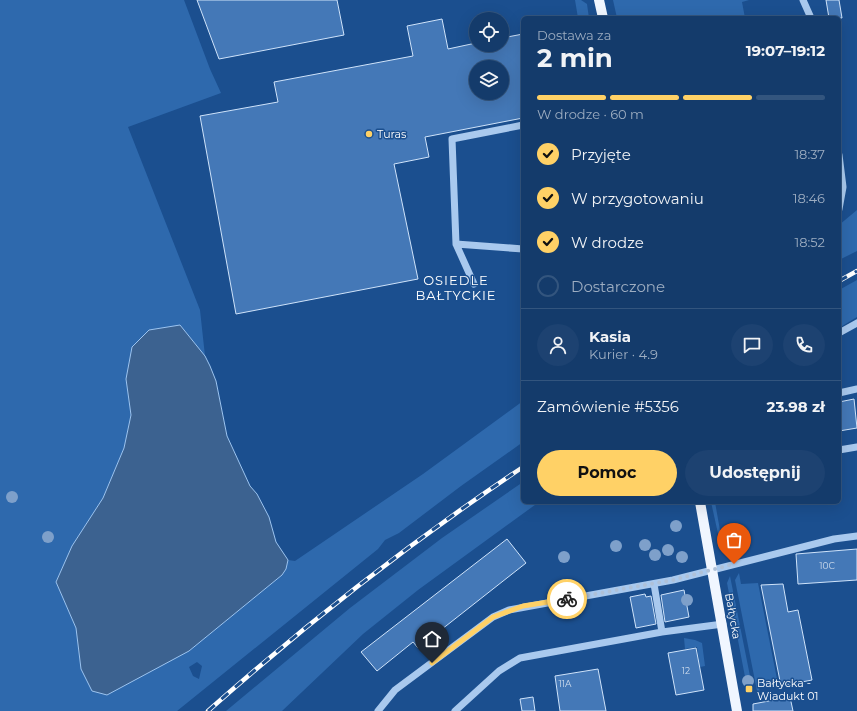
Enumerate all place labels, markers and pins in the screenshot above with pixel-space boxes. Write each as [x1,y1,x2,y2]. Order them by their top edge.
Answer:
place label: Turas [377,127,407,141]
marker: Turas [364,129,374,139]
pin [717,523,751,564]
pin [415,622,449,663]
place label: Bałtycka - Wiadukt 01 [757,676,819,703]
marker: Bałtycka - Wiadukt 01 [744,684,754,694]

